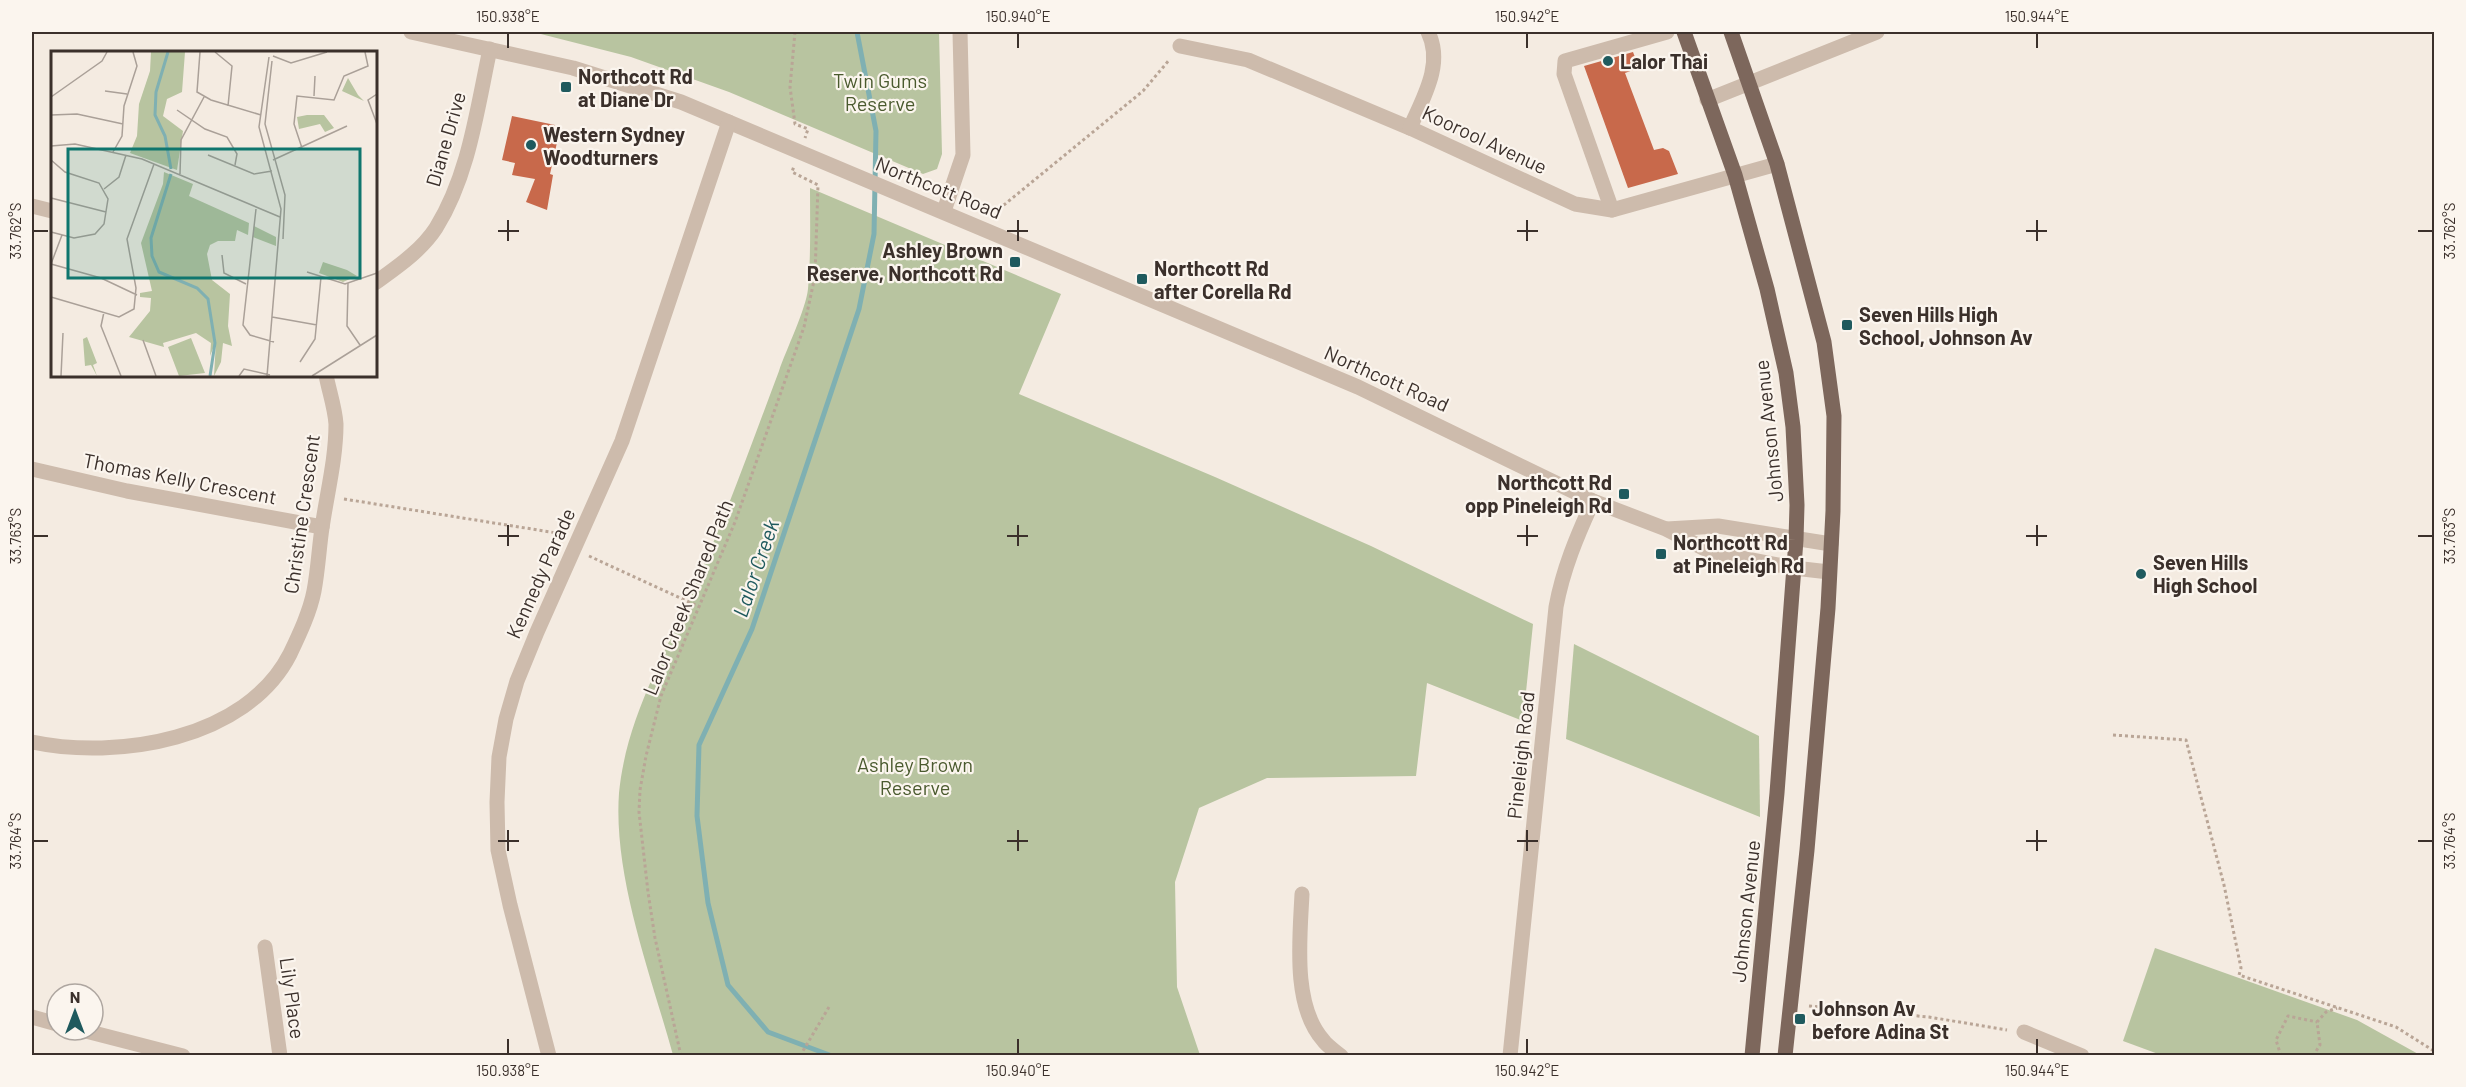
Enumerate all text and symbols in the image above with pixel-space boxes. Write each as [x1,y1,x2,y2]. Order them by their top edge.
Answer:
text: 150.938°E [476,7,540,25]
text: 150.940°E [986,7,1050,25]
text: 150.942°E [1495,7,1559,25]
text: 150.944°E [2005,7,2069,25]
place label: Lalor Thai [1620,49,1708,73]
inset map [51,51,376,376]
marker: Lalor Thai [1601,54,1615,68]
place label: Northcott Rd at Diane Dr [578,64,693,111]
park label: Twin Gums Reserve [833,68,927,115]
marker: Northcott Rd at Diane Dr [559,80,573,94]
street label: Diane Drive [420,89,470,189]
street label: Koorool Avenue [1419,100,1551,178]
place label: Western Sydney Woodturners [543,122,685,169]
marker: Western Sydney Woodturners [524,138,538,152]
street label: Northcott Road [872,151,1006,223]
text: 33.762°S [6,203,24,259]
text: 33.762°S [2440,203,2458,259]
place label: Ashley Brown Reserve, Northcott Rd [807,238,1003,285]
marker: Ashley Brown Reserve, Northcott Rd [1008,255,1022,269]
place label: Northcott Rd after Corella Rd [1154,256,1292,303]
marker: Northcott Rd after Corella Rd [1135,272,1149,286]
place label: Seven Hills High School, Johnson Av [1859,302,2033,349]
marker: Seven Hills High School, Johnson Av [1840,318,1854,332]
street label: Northcott Road [1321,340,1453,416]
street label: Johnson Avenue [1749,359,1787,503]
street label: Christine Crescent [278,433,324,595]
street label: Thomas Kelly Crescent [81,447,279,509]
place label: Northcott Rd opp Pineleigh Rd [1465,470,1612,517]
marker: Northcott Rd opp Pineleigh Rd [1617,487,1631,501]
street label: Lalor Creek Shared Path [637,496,737,698]
street label: Kennedy Parade [501,504,579,642]
text: 33.763°S [6,508,24,564]
text: 33.763°S [2440,508,2458,564]
water label: Lalor Creek [727,515,784,620]
place label: Northcott Rd at Pineleigh Rd [1673,530,1804,577]
marker: Northcott Rd at Pineleigh Rd [1654,547,1668,561]
place label: Seven Hills High School [2153,550,2257,597]
marker: Seven Hills High School [2134,567,2148,581]
street label: Pineleigh Road [1501,690,1539,820]
park label: Ashley Brown Reserve [857,752,973,799]
text: 33.764°S [6,812,24,870]
text: 33.764°S [2440,812,2458,870]
street label: Johnson Avenue [1726,839,1764,983]
street label: Lily Place [275,956,311,1040]
north arrow [45,982,105,1042]
text: N [70,987,80,1006]
place label: Johnson Av before Adina St [1812,996,1949,1043]
marker: Johnson Av before Adina St [1793,1012,1807,1026]
text: 150.938°E [476,1061,540,1079]
text: 150.940°E [986,1061,1050,1079]
text: 150.942°E [1495,1061,1559,1079]
text: 150.944°E [2005,1061,2069,1079]

